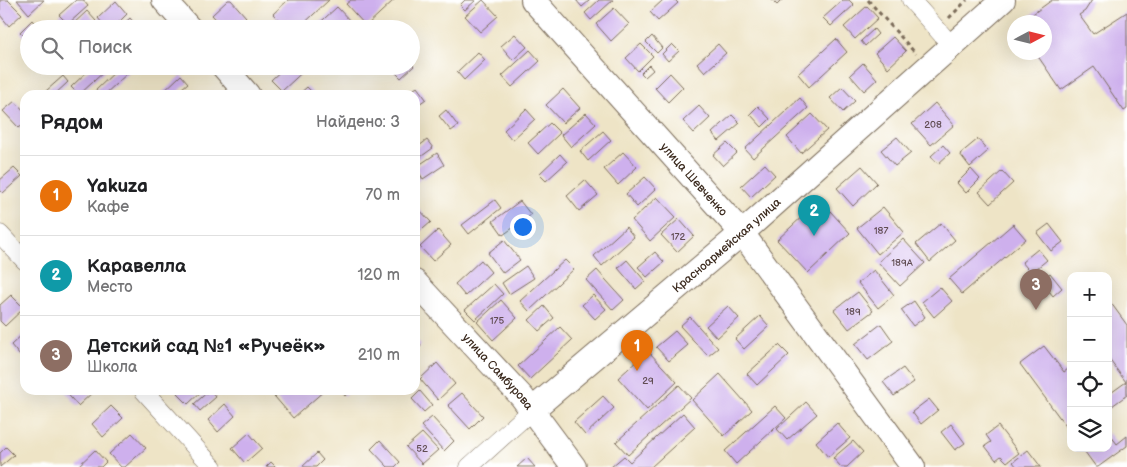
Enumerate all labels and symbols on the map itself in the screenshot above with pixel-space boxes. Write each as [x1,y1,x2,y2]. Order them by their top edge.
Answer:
north arrow [1007,15,1052,60]
house number: 208 [924,119,942,131]
street label: улица Шевченко [657,140,730,219]
street label: Красноармейская улица [670,195,784,296]
pin: 2 [798,195,830,236]
your location [510,214,536,240]
house number: 187 [874,225,888,237]
house number: 172 [671,231,685,243]
house number: 189А [891,257,914,269]
pin: 3 [1020,269,1052,310]
house number: 189 [845,306,861,318]
house number: 175 [490,315,505,327]
pin: 1 [621,330,653,371]
street label: улица Самбурова [459,331,536,413]
house number: 29 [642,375,654,387]
house number: 52 [416,443,428,455]

